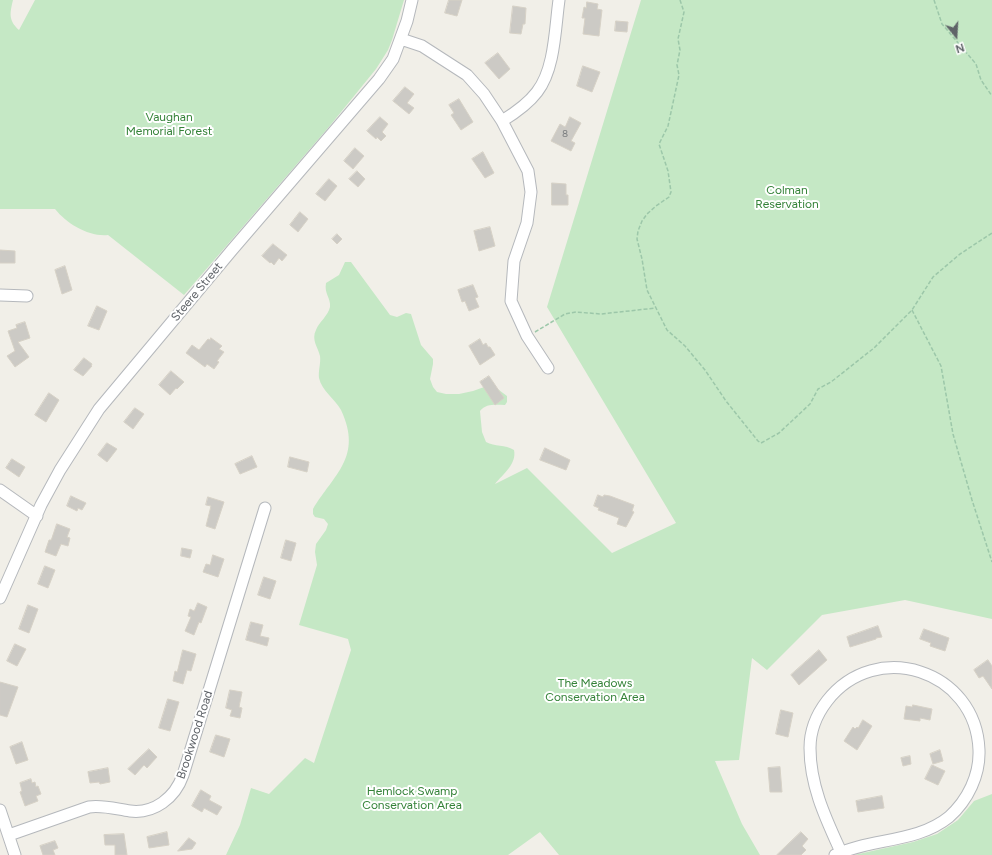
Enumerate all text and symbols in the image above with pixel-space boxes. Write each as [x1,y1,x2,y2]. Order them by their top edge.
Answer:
north arrow [936,16,976,56]
text: N [954,40,966,55]
park label: Vaughan Memorial Forest [126,110,212,138]
house number: 8 [562,128,568,140]
park label: Colman Reservation [755,183,819,211]
street label: Steere Street [168,260,226,324]
park label: The Meadows Conservation Area [545,676,645,704]
street label: Brookwood Road [174,689,216,781]
park label: Hemlock Swamp Conservation Area [362,784,462,812]

